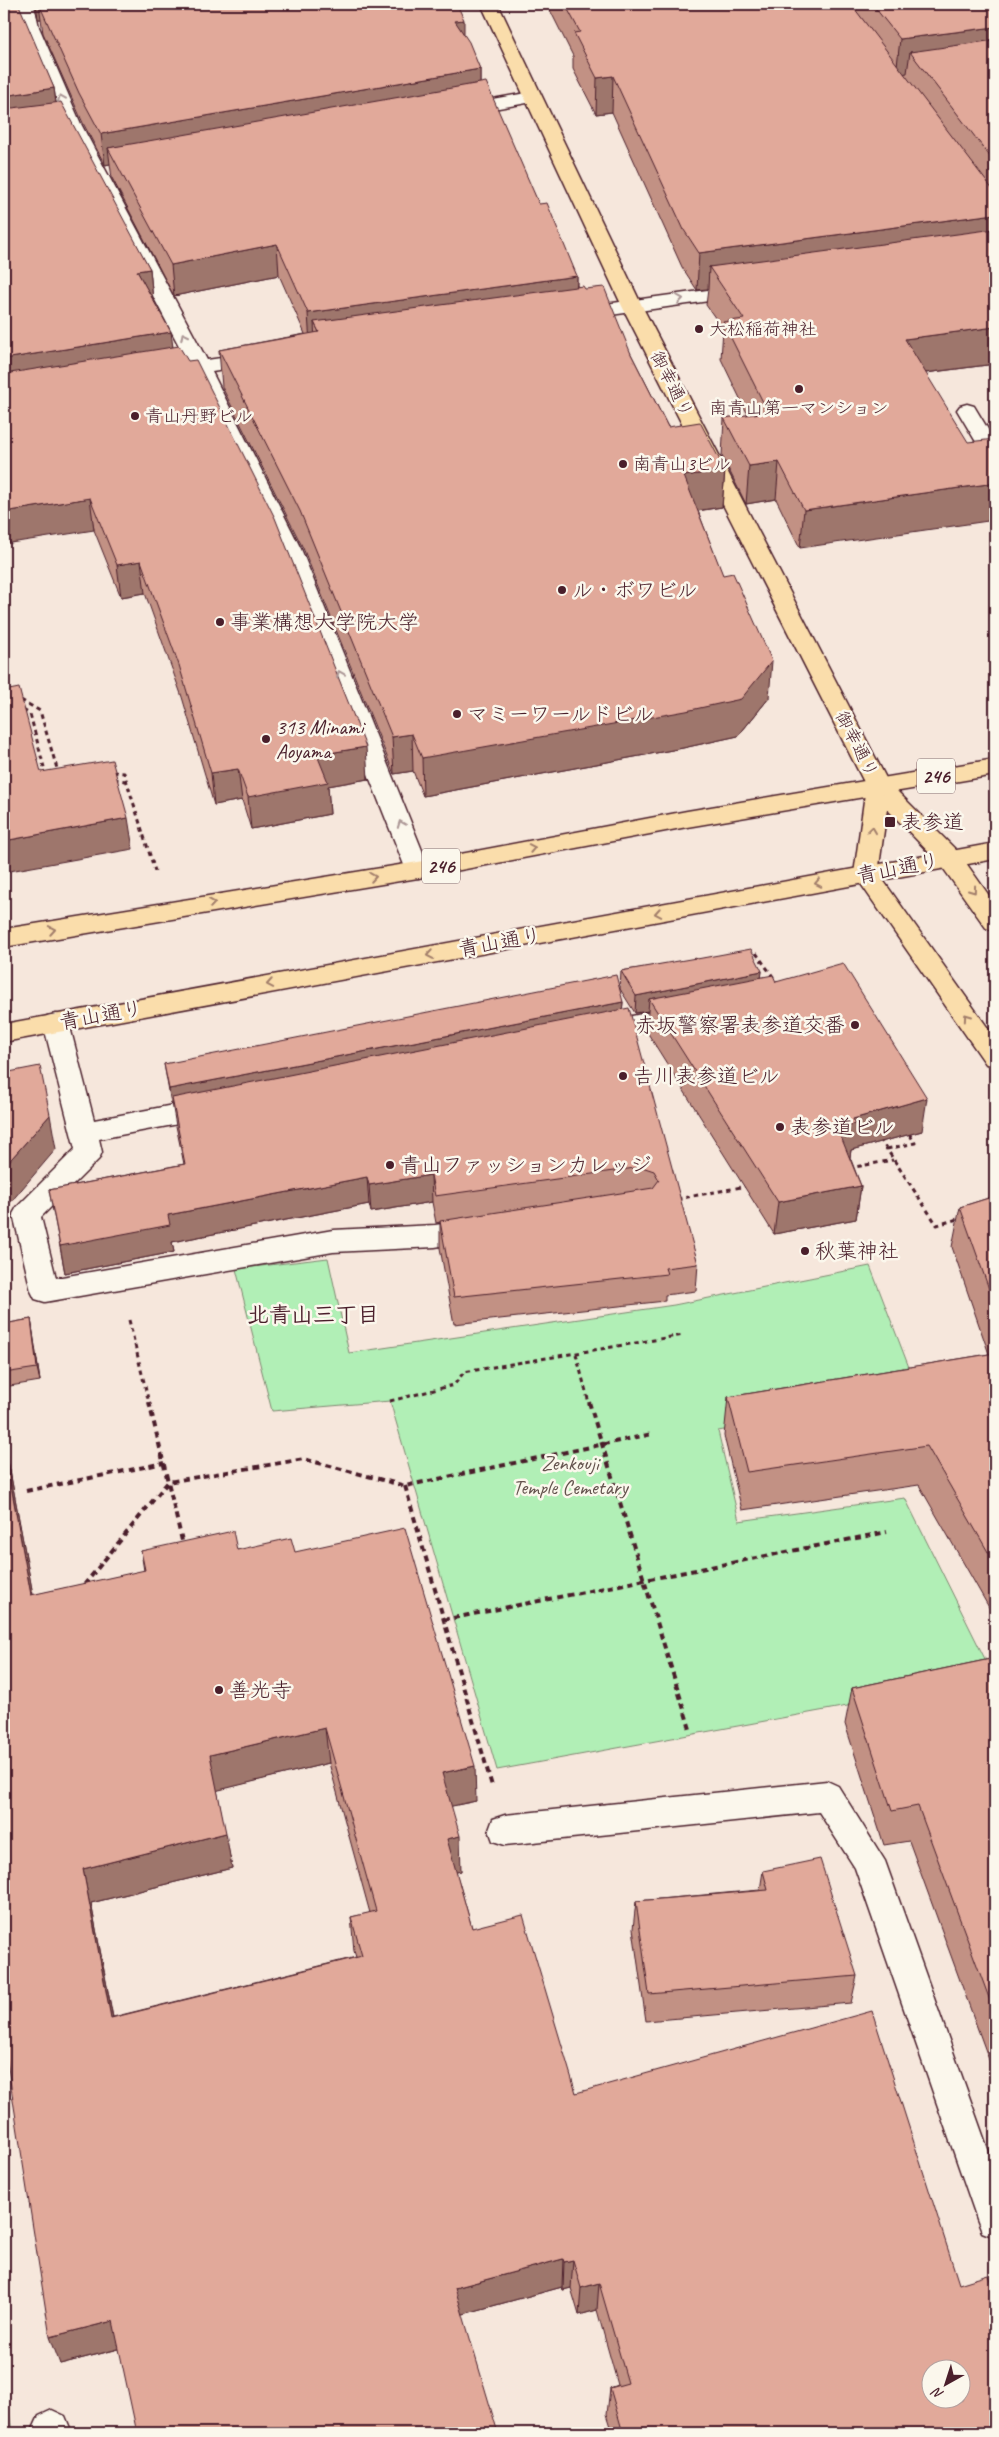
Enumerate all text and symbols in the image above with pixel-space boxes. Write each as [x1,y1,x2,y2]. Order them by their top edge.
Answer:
one-way arrow [56,94,67,103]
one-way arrow [676,295,685,305]
place label: 大松稲荷神社 [709,318,817,340]
marker: 大松稲荷神社 [693,323,705,335]
one-way arrow [180,332,190,341]
street label: 御幸通り [646,347,698,421]
marker: 南青山第一マンション [793,383,805,395]
place label: 南青山第一マンション [709,397,889,419]
place label: 青山丹野ビル [145,405,253,427]
marker: 青山丹野ビル [129,410,141,422]
place label: 南青山3ビル [633,453,731,475]
marker: 南青山3ビル [617,458,629,470]
place label: ル・ボワビル [572,577,698,603]
marker: ル・ボワビル [556,584,568,596]
place label: 事業構想大学院大学 [230,609,419,635]
marker: 事業構想大学院大学 [214,616,226,628]
one-way arrow [336,670,346,678]
place label: マミーワールドビル [467,701,654,727]
street label: 御幸通り [831,707,883,781]
marker: マミーワールドビル [451,708,463,720]
place label: 313 Minami Aoyama [276,714,366,764]
marker: 313 Minami Aoyama [260,733,272,745]
road number: 246 [917,758,955,794]
place label: 表参道 [901,809,964,835]
marker: 表参道 [883,815,897,829]
one-way arrow [396,821,406,829]
one-way arrow [866,826,877,834]
one-way arrow [528,844,537,854]
street label: 青山通り [854,847,942,889]
road number: 246 [422,848,460,884]
one-way arrow [368,873,377,883]
one-way arrow [814,878,822,888]
one-way arrow [967,884,975,893]
one-way arrow [208,898,216,909]
one-way arrow [654,907,663,917]
street label: 青山通り [456,922,544,962]
one-way arrow [47,925,56,935]
one-way arrow [425,949,434,959]
one-way arrow [265,979,274,989]
street label: 青山通り [57,995,145,1035]
place label: 赤坂警察署表参道交番 [635,1012,845,1038]
one-way arrow [964,1014,973,1023]
marker: 赤坂警察署表参道交番 [849,1019,861,1031]
place label: 𠮷川表参道ビル [633,1063,780,1089]
marker: 𠮷川表参道ビル [617,1070,629,1082]
place label: 表参道ビル [790,1114,895,1140]
marker: 表参道ビル [774,1121,786,1133]
place label: 青山ファッションカレッジ [400,1152,651,1178]
marker: 青山ファッションカレッジ [384,1159,396,1171]
place label: 秋葉神社 [815,1238,899,1264]
marker: 秋葉神社 [799,1245,811,1257]
district label: 北青山三丁目 [247,1301,379,1329]
park label: Zenkouji Temple Cemetary [512,1450,629,1500]
place label: 善光寺 [229,1677,292,1703]
marker: 善光寺 [213,1684,225,1696]
north arrow [922,2360,972,2410]
text: N [928,2383,947,2403]

